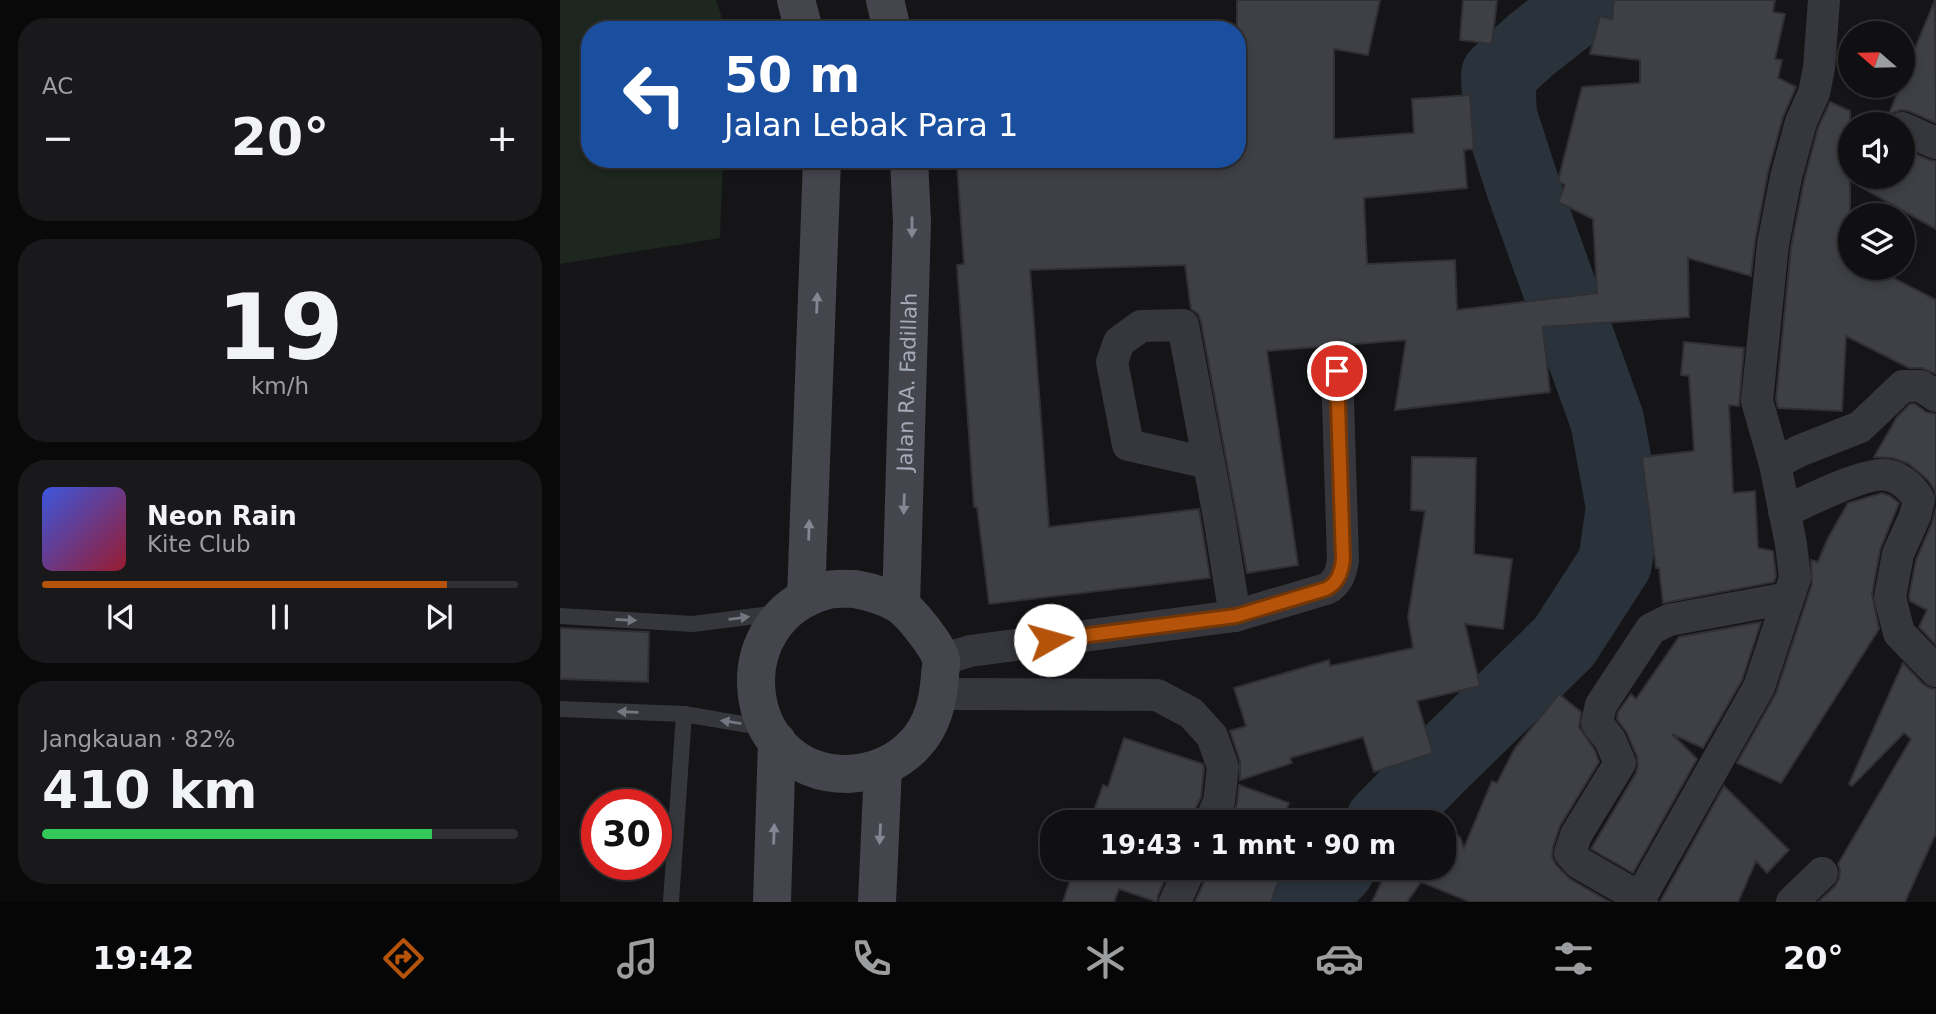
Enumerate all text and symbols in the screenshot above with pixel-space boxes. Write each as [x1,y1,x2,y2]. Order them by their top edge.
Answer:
north arrow [1838,21,1914,98]
map controls [1838,21,1915,280]
text: 50 m [724,47,860,104]
icon: left [609,49,700,140]
text: AC [42,73,73,99]
text: Jalan Lebak Para 1 [724,106,1018,144]
text: 20° [231,107,329,167]
button: sound [1838,112,1915,189]
text: − [42,116,74,160]
text: + [486,116,518,160]
button: layers [1838,203,1915,280]
one-way arrow [906,217,918,239]
text: 19 [217,275,343,380]
one-way arrow [812,292,823,314]
street label: Jalan RA. Fadillah [893,292,922,474]
pin [1307,341,1367,401]
icon: arrive [1318,352,1356,390]
text: km/h [251,373,309,399]
one-way arrow [898,493,910,515]
text: Neon Rain [147,501,297,531]
one-way arrow [803,519,814,541]
text: Kite Club [147,531,251,557]
icon: previous [102,598,140,636]
icon: pause [261,598,299,636]
icon: next [420,598,458,636]
position arrow [1013,603,1087,677]
one-way arrow [728,613,750,624]
one-way arrow [616,615,638,626]
one-way arrow [617,706,639,717]
one-way arrow [720,716,742,727]
text: Jangkauan · 82% [42,726,235,752]
text: 410 km [42,760,257,820]
speed limit sign: 30 [581,789,672,880]
one-way arrow [768,823,780,845]
one-way arrow [874,824,885,846]
text: 19:43 · 1 mnt · 90 m [1100,830,1396,860]
icon: directions [379,934,428,983]
icon: music [613,934,662,983]
icon: phone [847,934,896,983]
icon: climate [1081,934,1130,983]
icon: car [1315,934,1364,983]
icon: filters [1549,934,1598,983]
text: 19:42 [92,939,194,977]
text: 20° [1783,939,1843,977]

